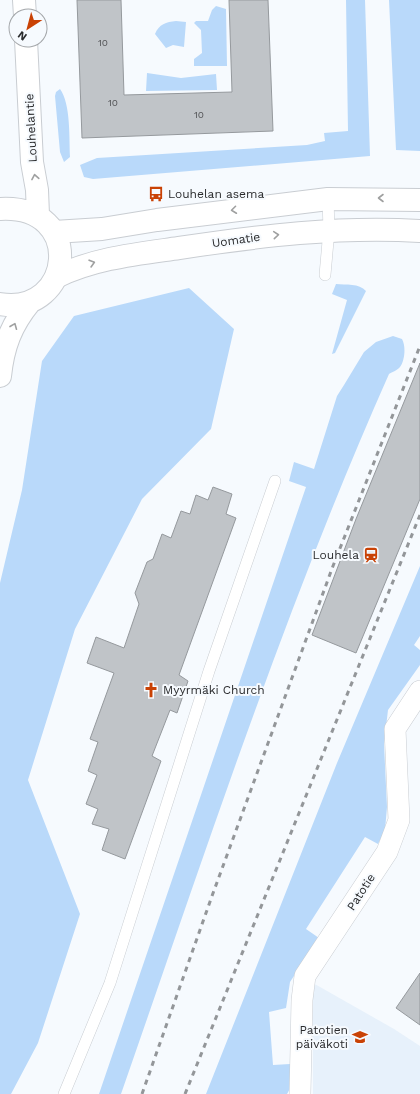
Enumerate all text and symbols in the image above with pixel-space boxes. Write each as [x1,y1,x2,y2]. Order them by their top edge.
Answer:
north arrow [8,8,48,48]
text: N [15,28,30,43]
house number: 10 [98,37,108,48]
street label: Louhelantie [22,93,40,163]
house number: 10 [108,97,118,108]
house number: 10 [194,109,204,120]
one-way arrow [31,173,40,180]
bus stop icon: Louhelan asema [147,185,165,203]
place label: Louhelan asema [168,187,264,201]
one-way arrow [378,194,384,202]
one-way arrow [231,206,237,215]
street label: Uomatie [211,230,261,250]
one-way arrow [273,230,279,239]
one-way arrow [89,259,96,268]
one-way arrow [9,322,17,329]
station icon: Louhela [362,546,380,564]
place label: Louhela [313,548,359,562]
church icon: Myyrmäki Church [142,681,160,699]
place label: Myyrmäki Church [163,683,265,697]
street label: Patotie [344,871,378,913]
place label: Patotien päiväkoti [296,1023,348,1051]
school or university icon: Patotien päiväkoti [351,1028,369,1046]

